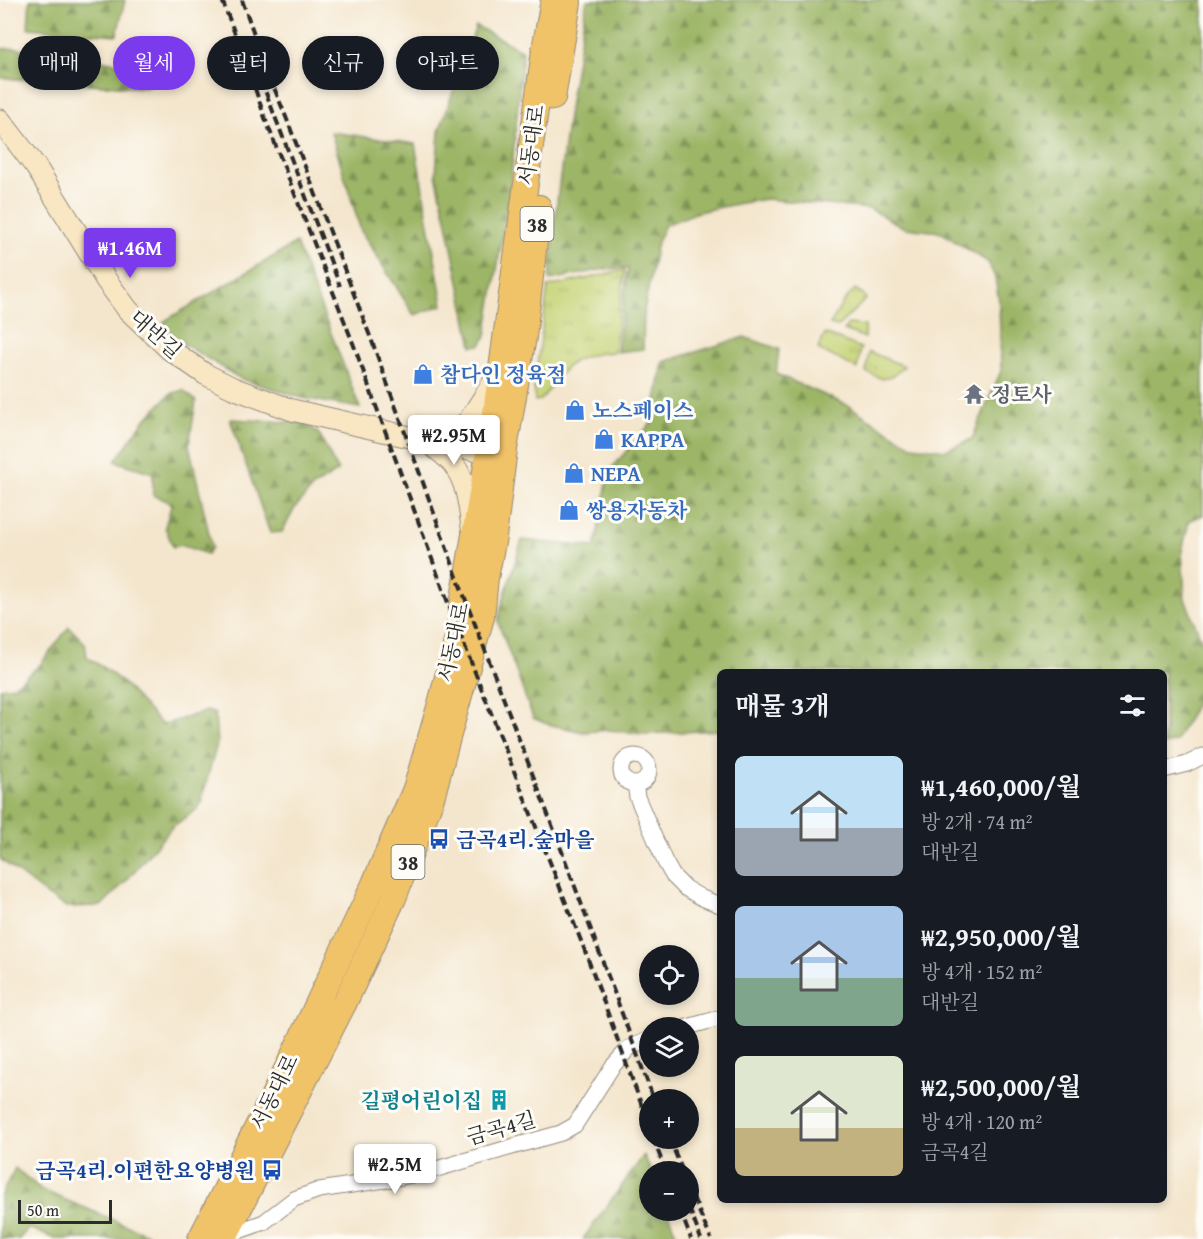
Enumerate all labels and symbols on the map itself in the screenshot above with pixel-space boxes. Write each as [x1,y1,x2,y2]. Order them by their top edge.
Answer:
street label: 서동대로 [510,103,552,187]
road number: 38 [520,207,554,241]
pin: ₩1.46M [81,228,179,279]
street label: 대반길 [123,302,189,366]
place label: 참다인 정육점 [440,359,566,390]
shop icon: 참다인 정육점 [411,362,435,386]
place label: 정토사 [991,379,1053,410]
temple icon: 정토사 [962,382,986,406]
place label: 노스페이스 [592,395,693,426]
shop icon: 노스페이스 [563,398,587,422]
pin: ₩2.95M [405,415,503,466]
place label: KAPPA [621,424,685,455]
shop icon: KAPPA [592,427,616,451]
place label: NEPA [591,458,641,489]
shop icon: NEPA [562,461,586,485]
place label: 쌍용자동차 [586,495,688,526]
shop icon: 쌍용자동차 [557,498,581,522]
street label: 서동대로 [429,599,477,685]
place label: 금곡4리.숲마을 [456,824,595,855]
bus stop icon: 금곡4리.숲마을 [427,827,451,851]
road number: 38 [392,845,424,879]
street label: 서동대로 [242,1049,306,1135]
place label: 길평어린이집 [360,1085,482,1116]
building icon: 길평어린이집 [487,1088,511,1112]
street label: 금곡4길 [463,1103,539,1153]
pin: ₩2.5M [353,1144,437,1195]
place label: 금곡4리.이편한요양병원 [35,1155,255,1186]
bus stop icon: 금곡4리.이편한요양병원 [260,1158,284,1182]
scale bar [18,1197,112,1224]

